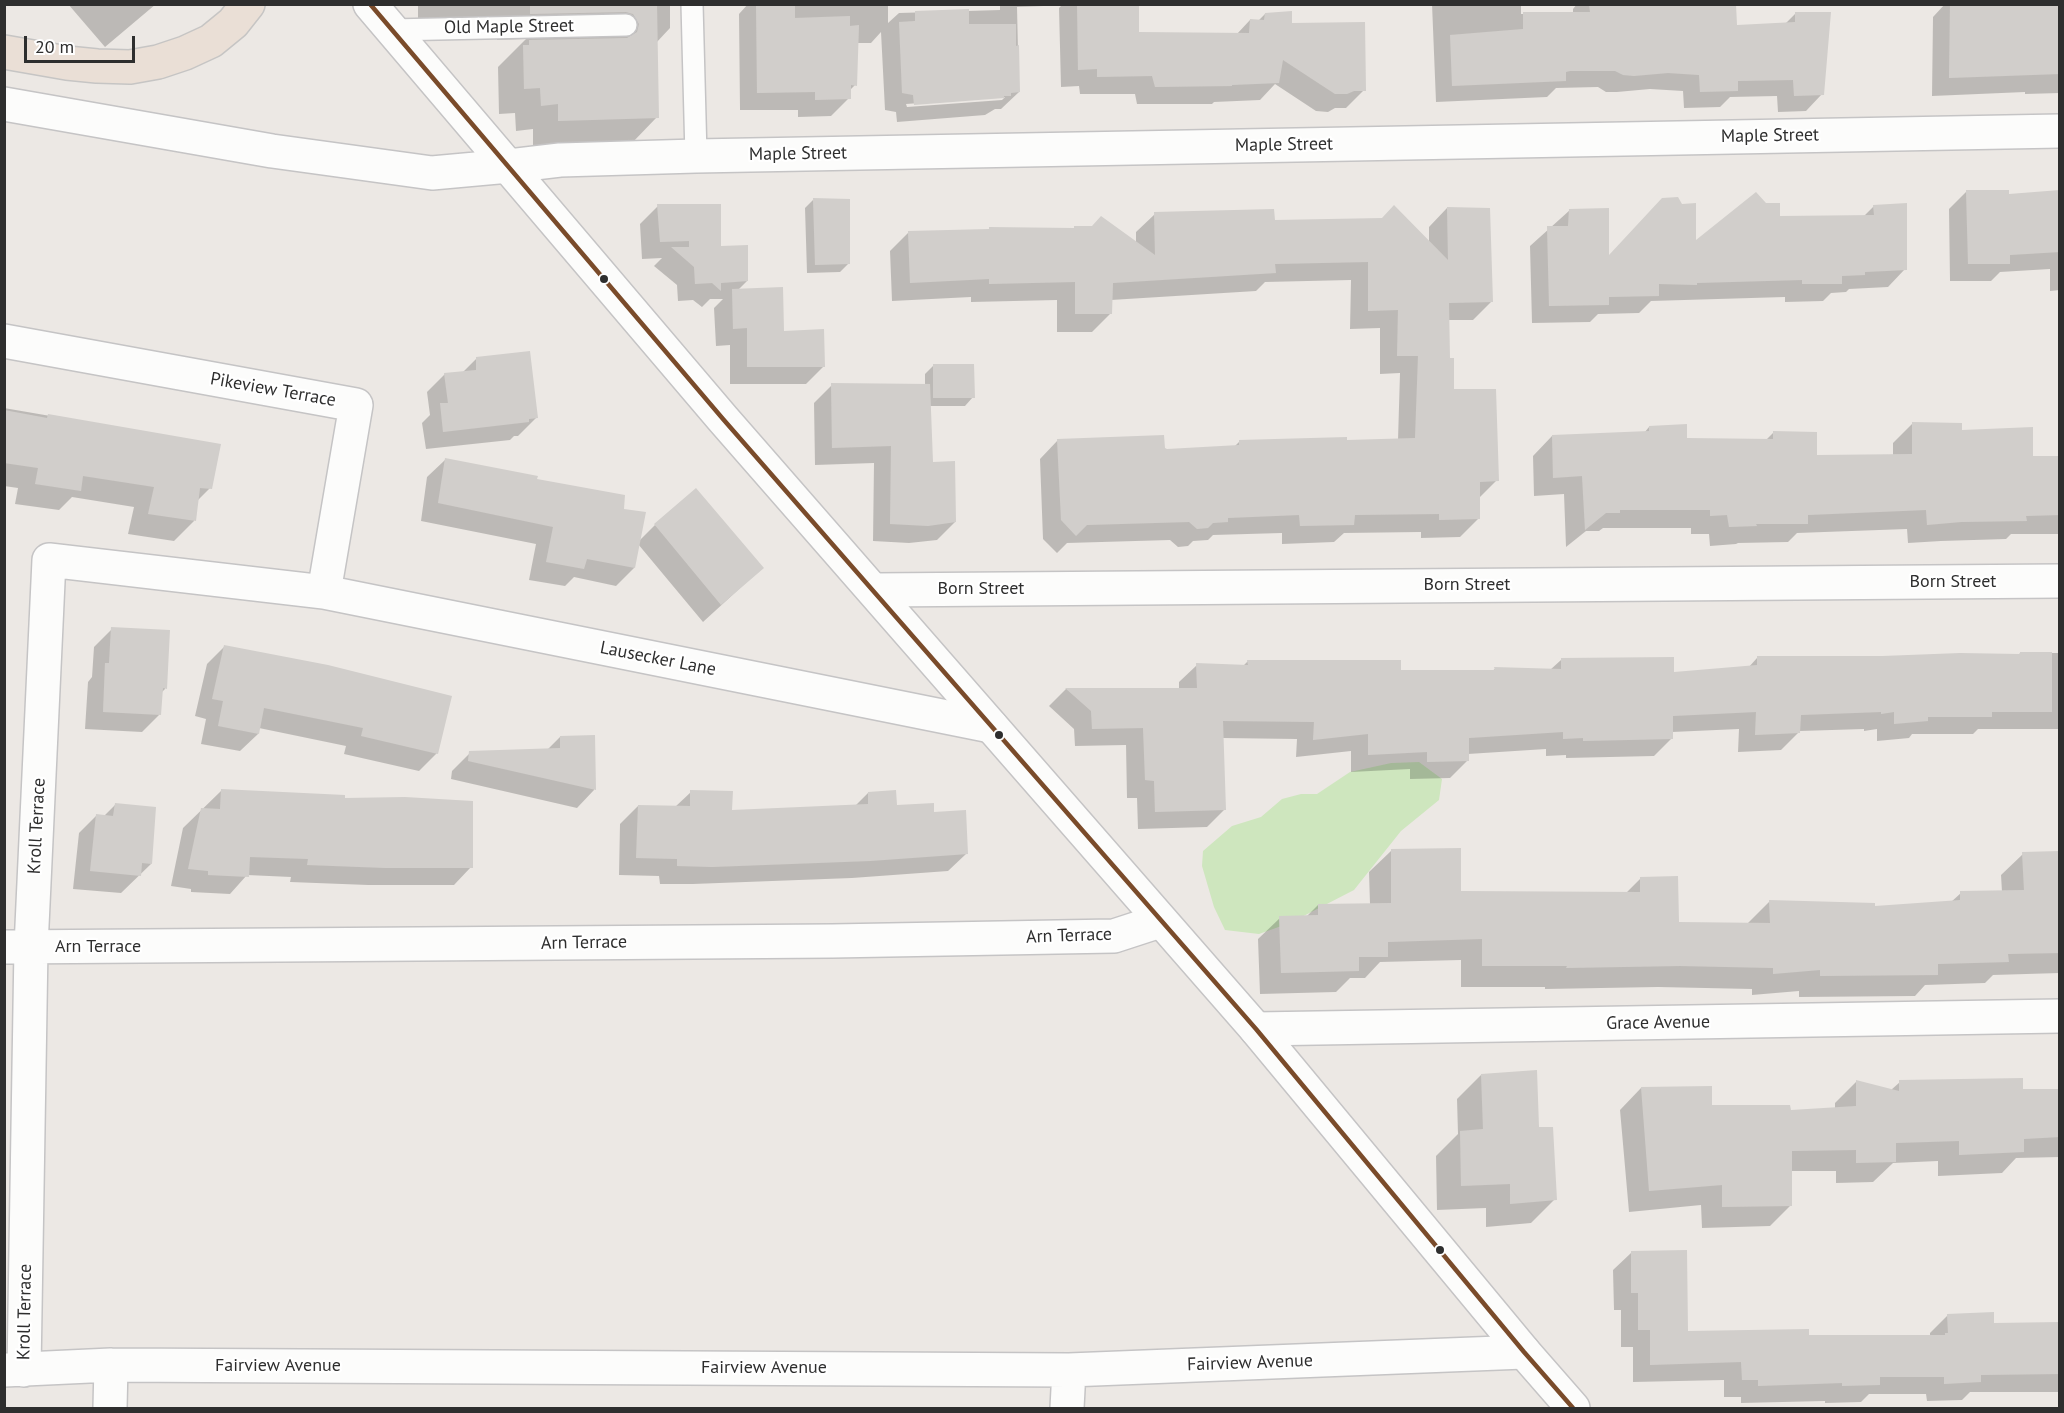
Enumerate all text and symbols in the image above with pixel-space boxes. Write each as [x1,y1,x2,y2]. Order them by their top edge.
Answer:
street label: Old Maple Street [444,15,574,39]
scale bar [27,24,138,62]
text: 20 m [35,35,74,58]
street label: Maple Street [1721,124,1819,148]
street label: Maple Street [1235,133,1333,157]
street label: Maple Street [749,142,847,166]
unlabelled marker [598,273,610,285]
street label: Pikeview Terrace [208,368,338,412]
street label: Born Street [1910,571,1996,593]
street label: Born Street [1424,574,1510,596]
street label: Born Street [938,578,1024,600]
street label: Lausecker Lane [598,637,718,681]
unlabelled marker [993,729,1005,741]
street label: Kroll Terrace [24,777,50,875]
street label: Arn Terrace [1026,924,1112,948]
street label: Arn Terrace [541,931,627,955]
street label: Arn Terrace [55,936,141,958]
street label: Grace Avenue [1606,1011,1710,1035]
unlabelled marker [1434,1244,1446,1256]
street label: Kroll Terrace [13,1264,37,1360]
street label: Fairview Avenue [1187,1350,1313,1376]
street label: Fairview Avenue [215,1355,341,1377]
street label: Fairview Avenue [701,1357,827,1379]

